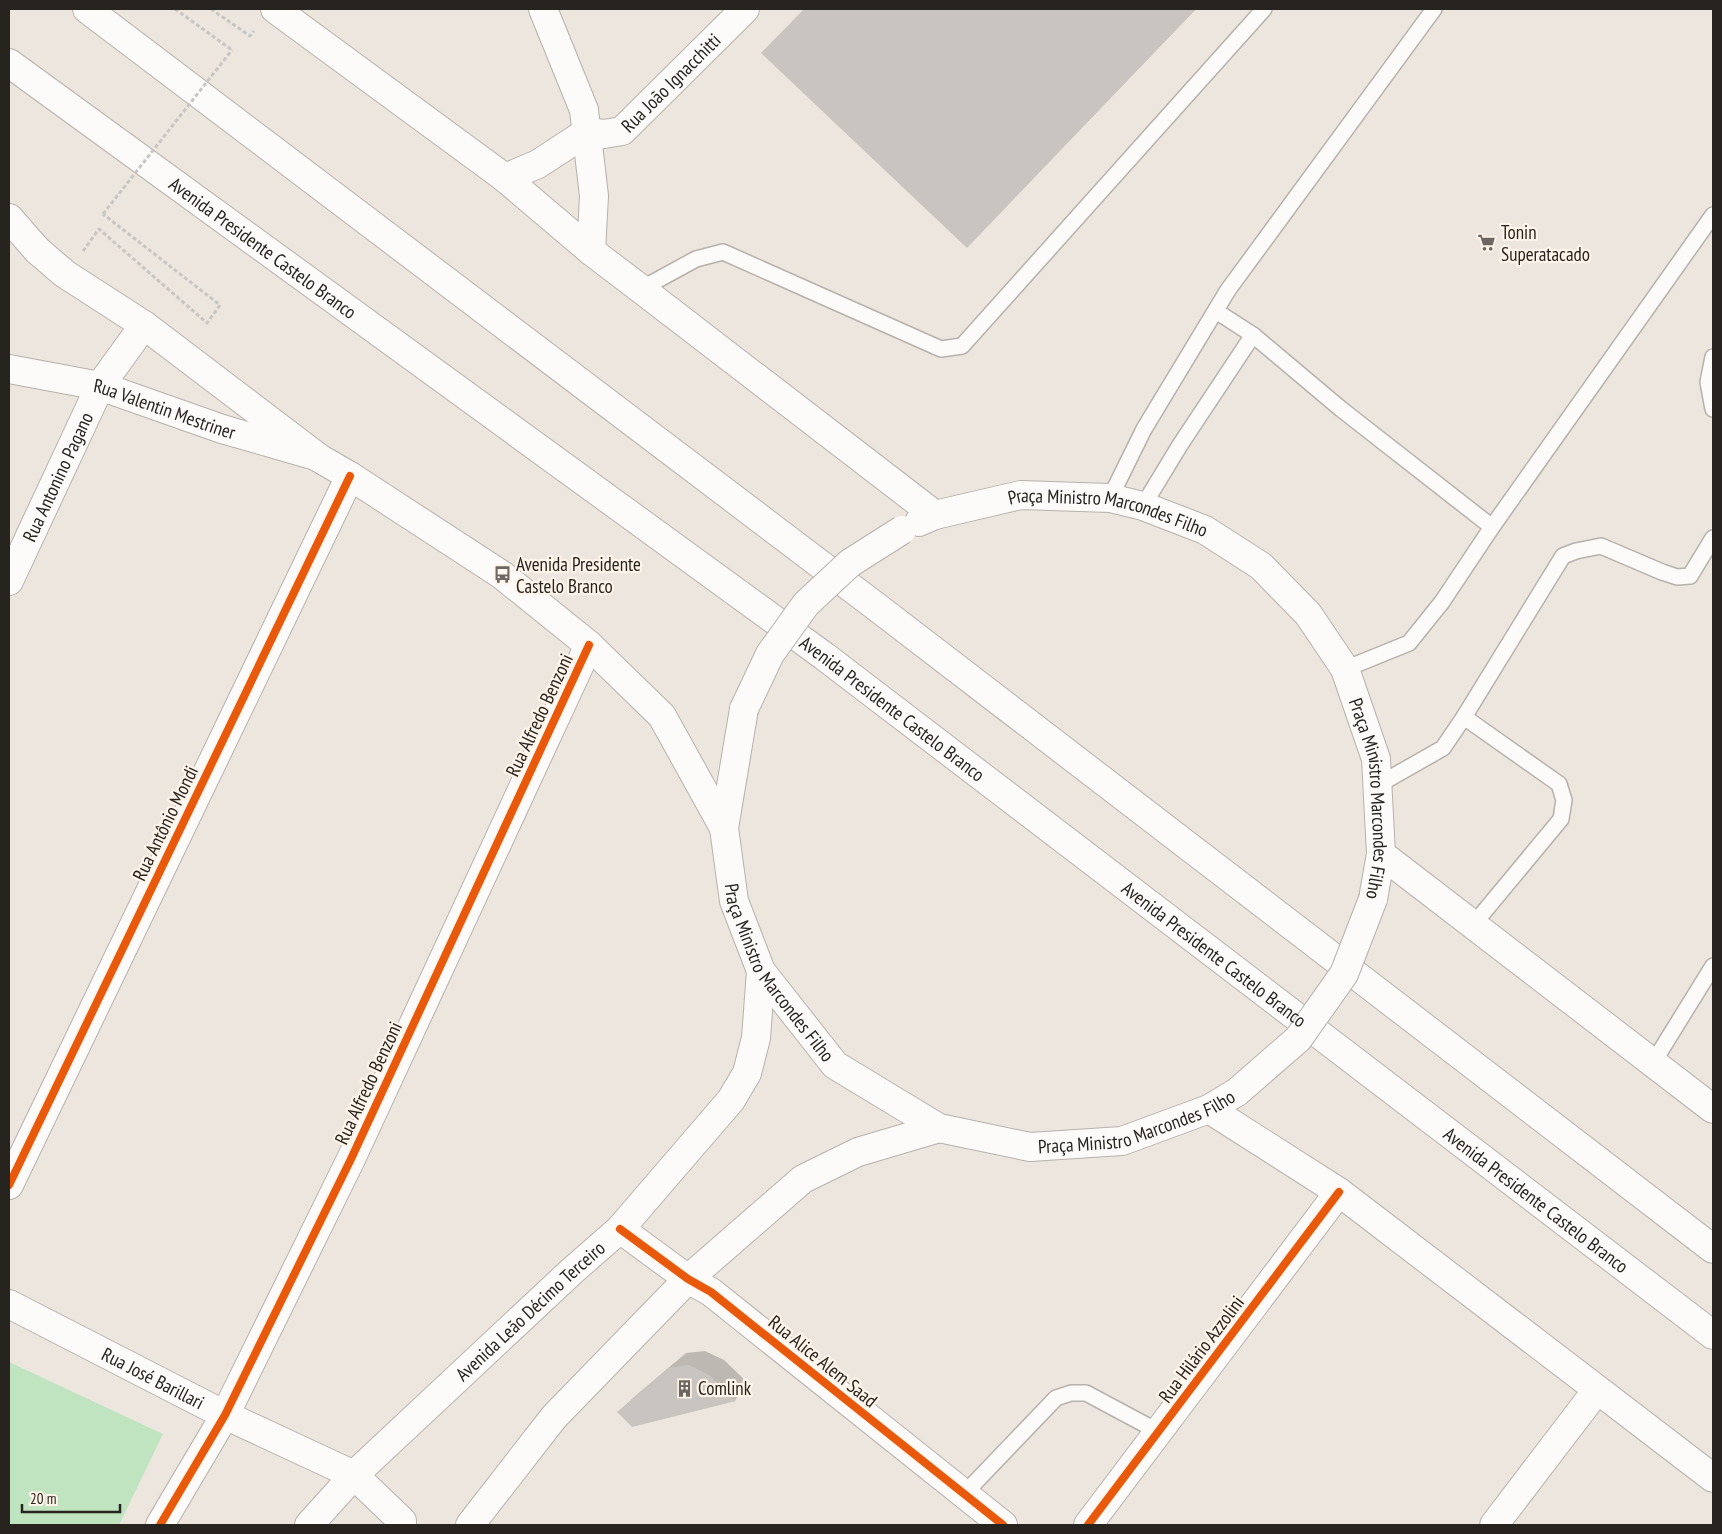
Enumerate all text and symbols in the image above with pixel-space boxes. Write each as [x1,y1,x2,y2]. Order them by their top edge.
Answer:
street label: Rua João Ignacchitti [616,28,726,137]
street label: Avenida Presidente Castelo Branco [164,172,361,324]
place label: Tonin Superatacado [1501,220,1590,266]
supermarket icon: Tonin Superatacado [1477,233,1497,253]
street label: Rua Valentin Mestriner [92,373,239,444]
street label: Rua Antonino Pagano [17,408,98,545]
street label: Praça Ministro Marcondes Filho [1006,483,1211,542]
place label: Avenida Presidente Castelo Branco [516,552,641,598]
bus stop icon: Avenida Presidente Castelo Branco [492,565,512,585]
street label: Avenida Presidente Castelo Branco [795,630,990,786]
street label: Rua Alfredo Benzoni [500,650,578,780]
street label: Praça Ministro Marcondes Filho [1344,695,1393,901]
street label: Rua Antônio Mondi [127,762,203,884]
street label: Avenida Presidente Castelo Branco [1117,876,1311,1032]
street label: Praça Ministro Marcondes Filho [720,882,840,1066]
street label: Rua Alfredo Benzoni [329,1018,407,1148]
street label: Praça Ministro Marcondes Filho [1037,1084,1239,1158]
street label: Avenida Presidente Castelo Branco [1439,1122,1633,1278]
street label: Avenida Leão Décimo Terceiro [450,1236,610,1386]
street label: Rua Hilário Azzolini [1153,1291,1249,1407]
street label: Rua Alice Alem Saad [764,1310,882,1412]
street label: Rua José Barillari [98,1342,208,1414]
place label: Comlink [698,1376,752,1400]
building icon: Comlink [674,1378,694,1398]
scale bar [22,1482,120,1514]
text: 20 m [30,1489,56,1508]

